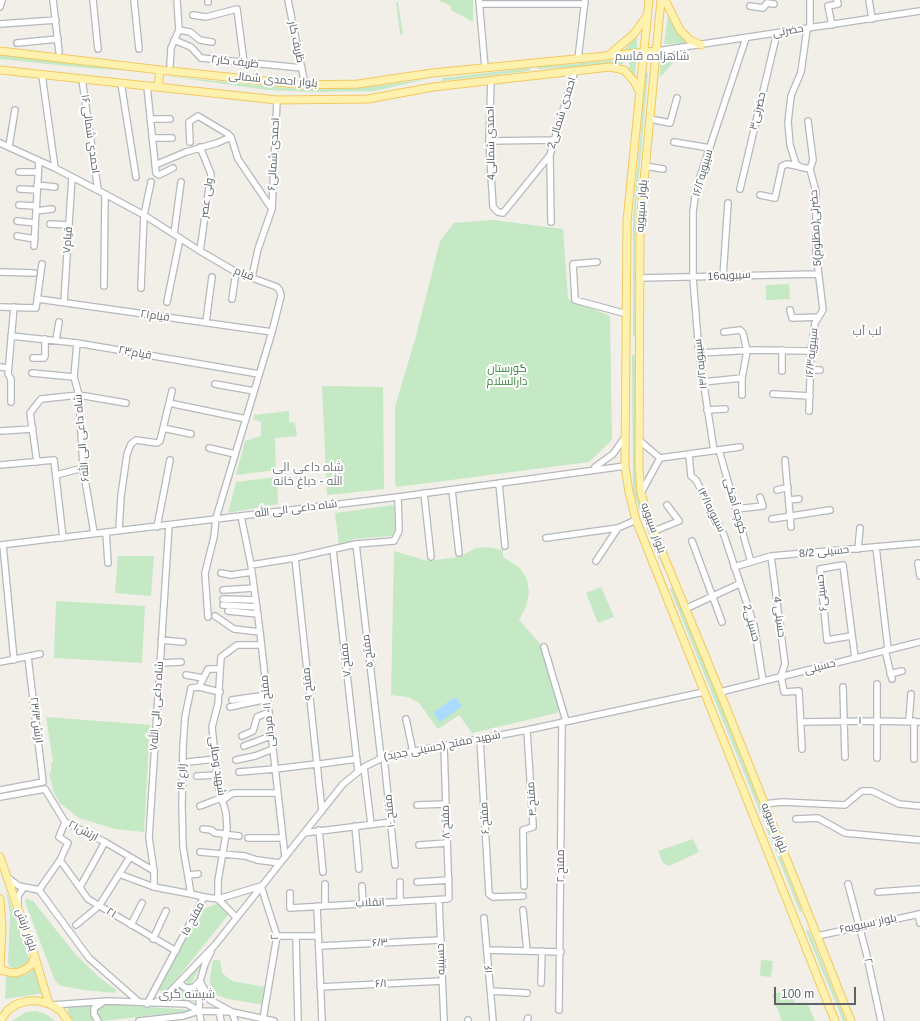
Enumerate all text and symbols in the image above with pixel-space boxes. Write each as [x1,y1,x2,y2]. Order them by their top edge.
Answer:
street label: ظریف کار [285,20,307,64]
street label: حضرتی [772,22,804,40]
district label: شاهزاده قاسم [615,50,689,64]
street label: ۲ظریف کار [211,53,259,71]
street label: بلوار احمدی شمالی [228,70,318,90]
street label: 2احمدی شمالی [545,76,579,150]
street label: حضرتی۳ [747,91,769,131]
street label: احمدی شمالی ۱۶ [78,94,102,174]
street label: 4احمدی شمالی [484,106,498,180]
street label: احمدی شمالی۶ [265,117,283,191]
street label: سیبویه۱۶/۲ [690,148,716,198]
street label: ولی عصر [198,177,216,219]
street label: بلوار سیبویه [634,179,650,233]
street label: 5حضرتی(مظلوم) [807,189,825,267]
street label: قیام۷ [60,226,76,254]
street label: قیام [232,264,256,284]
street label: سیبویه16 [707,268,751,284]
street label: قیام۲۱ [140,307,170,325]
district label: لب آب [852,325,882,339]
street label: سیبویه۱۶/۳ [803,327,821,379]
street label: سیبویه۱۴/۲ [691,338,711,390]
street label: قیام۲۳ [117,344,153,362]
park label: گورستان دارالسلام [487,362,527,388]
street label: شاه داعی الی الله۶ [72,394,92,482]
district label: شاه داعی الی الله - دباغ خانه [272,461,344,489]
street label: کوچه آهکی [721,477,749,535]
street label: سیبویه۱۴/۱ [694,485,728,535]
street label: شاه داعی الی الله [254,497,338,521]
street label: بلوار سیبویه [638,501,668,555]
street label: 8/2 حسینی [798,543,850,561]
street label: حسینی۶ [814,574,830,612]
street label: حسینی 4 [770,596,788,638]
street label: حسینی2 [740,603,762,643]
street label: مفتح ۵ [359,634,377,668]
street label: مفتح ۷ [338,642,354,678]
street label: حسینی [803,657,837,677]
street label: شاه داعی الی الله۷ [147,661,167,751]
street label: مفتح ۹ [300,667,316,701]
street label: مفتح ۱۱- مردانی [258,674,278,748]
street label: ۲۳/۳ارتش [27,696,45,744]
street label: ۱ [858,714,862,728]
street label: شهید مفتح (حسینی جدید) [382,728,502,764]
street label: شهید وصالی [206,736,228,796]
street label: ۱۹ زارع [175,763,189,791]
street label: مفتح ۴ [524,781,540,817]
street label: مفتح ۱۰ [382,794,398,828]
street label: مفتح ۶ [478,801,492,835]
street label: بلوار سیبویه [758,801,790,855]
street label: مفتح ۸ [439,805,453,839]
street label: ارتش۲۱ [66,818,100,844]
street label: مفتح ۲ [554,849,568,883]
street label: انقلاب [355,896,385,910]
street label: مفتح ۱۵ [179,900,207,938]
street label: ۲۱ [104,905,118,921]
street label: بلوار ارتش [13,907,39,953]
street label: ۶بلوار سیبویه [838,912,898,936]
street label: ۲ [268,934,282,940]
street label: ۶/۳ [372,936,388,950]
street label: حسینیه [434,943,448,975]
street label: ۲ [861,957,875,965]
street label: ۱۶ [482,964,496,974]
street label: ۶/۱ [375,977,387,991]
scale bar [776,979,858,1005]
text: 100 m [781,987,814,1001]
district label: شیشه گری [159,988,215,1002]

